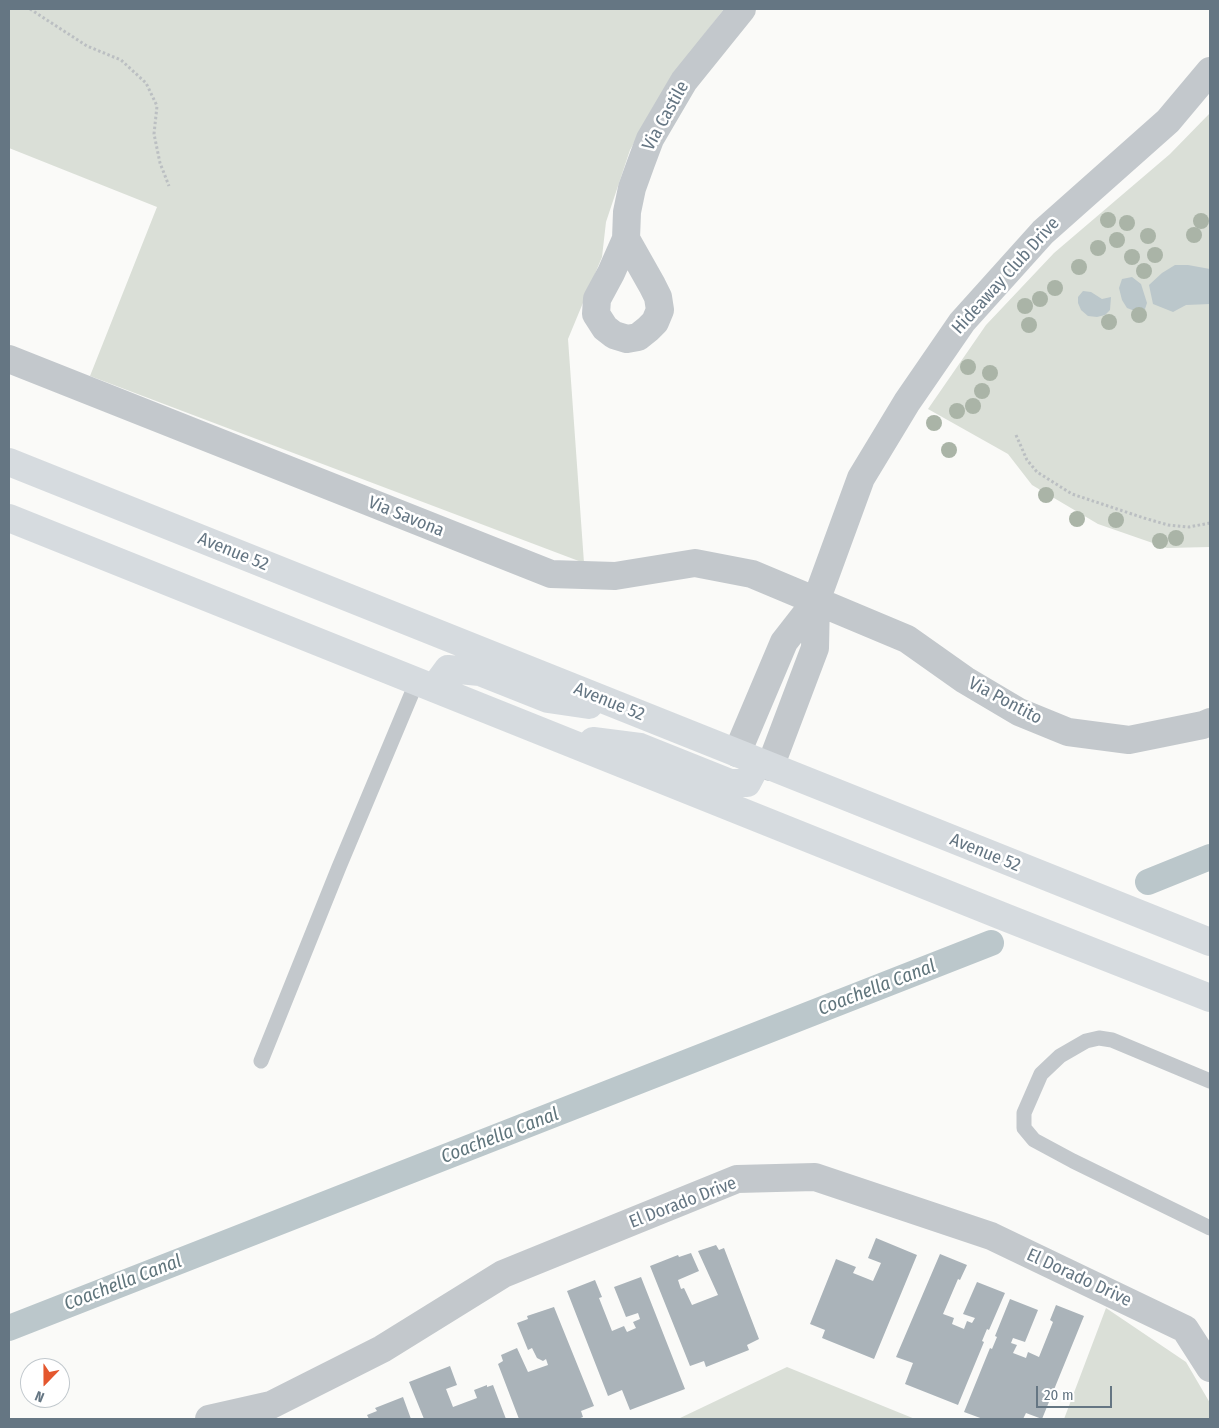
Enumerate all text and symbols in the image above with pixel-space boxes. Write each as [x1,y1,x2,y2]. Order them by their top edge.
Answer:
street label: Via Castile [638,77,694,155]
street label: Hideaway Club Drive [948,213,1064,339]
street label: Via Savona [365,492,447,542]
street label: Avenue 52 [194,528,272,576]
street label: Via Pontito [965,673,1045,729]
street label: Avenue 52 [570,678,648,726]
street label: Avenue 52 [946,829,1024,877]
water label: Coachella Canal [815,955,939,1021]
water label: Coachella Canal [438,1103,562,1169]
street label: El Dorado Drive [626,1173,740,1233]
street label: El Dorado Drive [1023,1244,1135,1312]
water label: Coachella Canal [61,1250,185,1316]
north arrow [20,1358,70,1408]
scale bar [1039,1376,1115,1408]
text: 20 m [1044,1386,1074,1404]
text: N [33,1387,47,1406]

